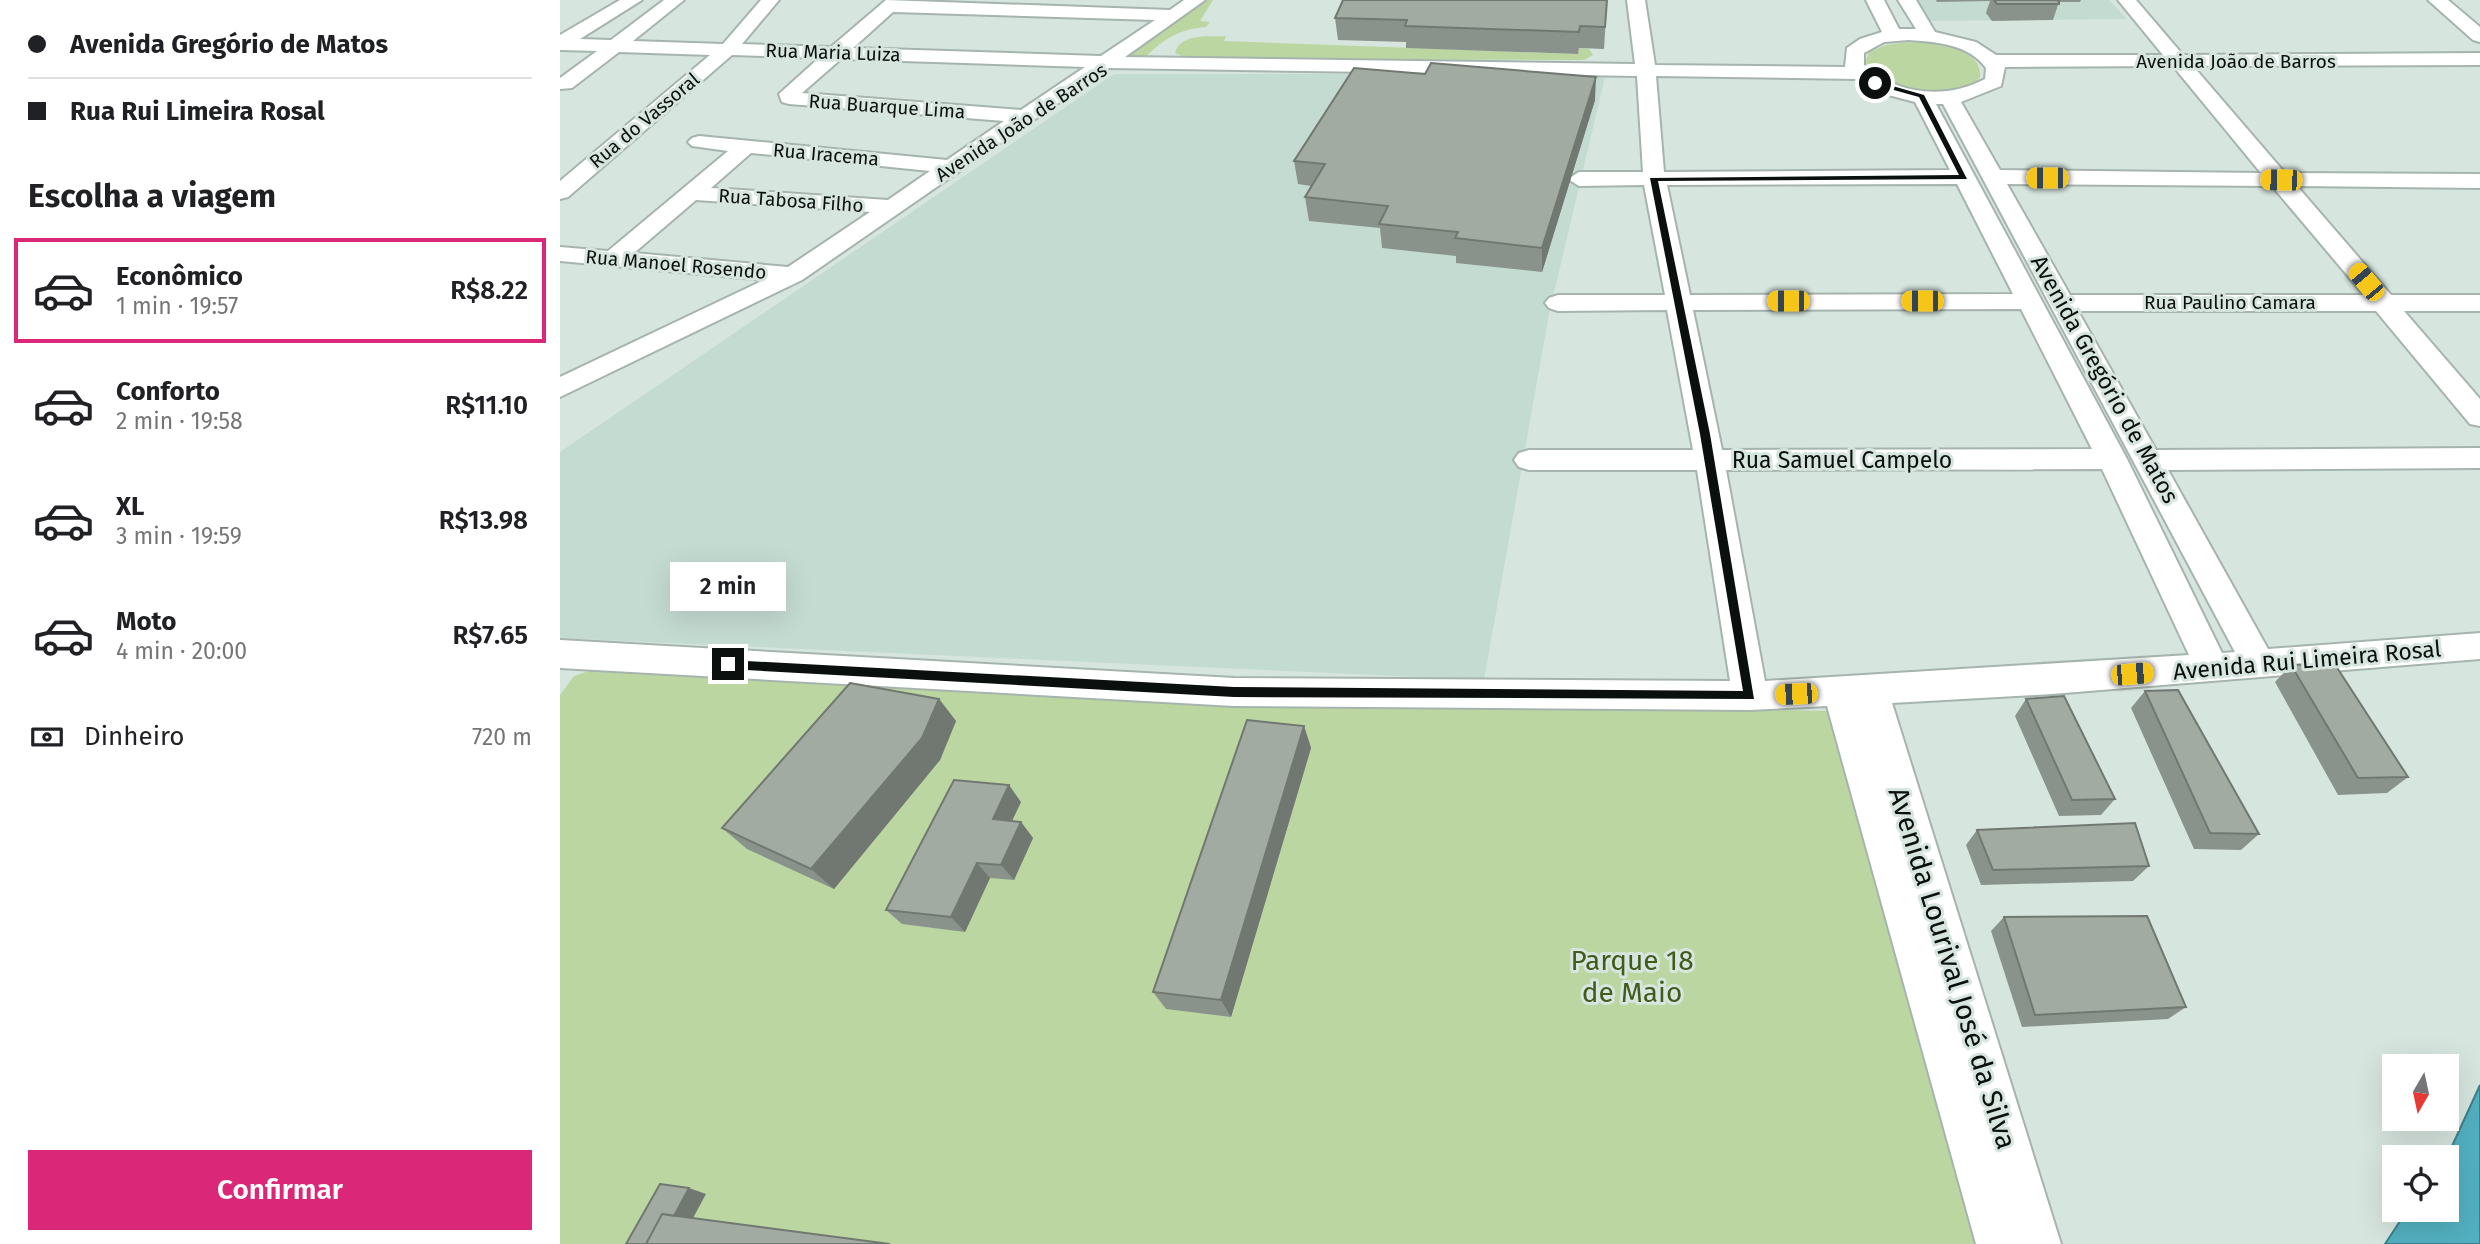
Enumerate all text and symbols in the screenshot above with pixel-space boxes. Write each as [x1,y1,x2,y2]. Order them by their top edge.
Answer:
text: Avenida Gregório de Matos [70,29,388,60]
street label: Rua Maria Luiza [765,39,901,66]
street label: Avenida João de Barros [2136,50,2336,73]
street label: Avenida João de Barros [931,58,1111,186]
street label: Rua do Vassoral [585,67,704,173]
route start [1859,67,1891,99]
street label: Rua Buarque Lima [808,90,966,123]
text: Rua Rui Limeira Rosal [70,96,325,127]
street label: Rua Iracema [772,138,880,171]
car [2027,168,2069,189]
car [2260,169,2303,191]
text: Escolha a viagem [28,177,276,215]
street label: Rua Tabosa Filho [718,184,864,217]
street label: Rua Manoel Rosendo [585,245,767,284]
street label: Avenida Gregório de Matos [2025,250,2185,508]
icon: car [32,259,95,322]
car [2345,259,2388,305]
text: Econômico [116,261,243,292]
text: R$8.22 [450,275,528,306]
car [1768,291,1810,312]
car [1902,291,1944,312]
street label: Rua Paulino Camara [2144,291,2316,314]
text: 1 min · 19:57 [116,292,238,320]
icon: car [32,374,95,437]
text: Conforto [116,376,220,407]
text: R$11.10 [445,390,528,421]
text: 2 min · 19:58 [116,407,243,435]
street label: Rua Samuel Campelo [1732,446,1952,474]
icon: car [32,489,95,552]
text: XL [116,491,144,522]
text: R$13.98 [439,505,528,536]
text: 3 min · 19:59 [116,522,242,550]
callout: 2 min [670,562,786,612]
text: 2 min [700,572,756,600]
icon: car [32,604,95,667]
text: Moto [116,606,176,637]
text: R$7.65 [453,620,528,651]
street label: Avenida Rui Limeira Rosal [2172,634,2442,686]
text: 4 min · 20:00 [116,637,247,665]
route end [712,648,744,680]
car [2111,662,2154,686]
car [1775,683,1818,705]
icon: cash [28,718,66,756]
text: Dinheiro [84,721,185,752]
text: 720 m [472,723,532,751]
street label: Avenida Lourival José da Silva [1882,783,2023,1153]
park label: Parque 18 de Maio [1570,944,1694,1009]
north arrow [2382,1054,2459,1130]
map controls [2382,1054,2459,1222]
button: locate [2382,1145,2459,1222]
button: Confirmar [28,1150,532,1230]

